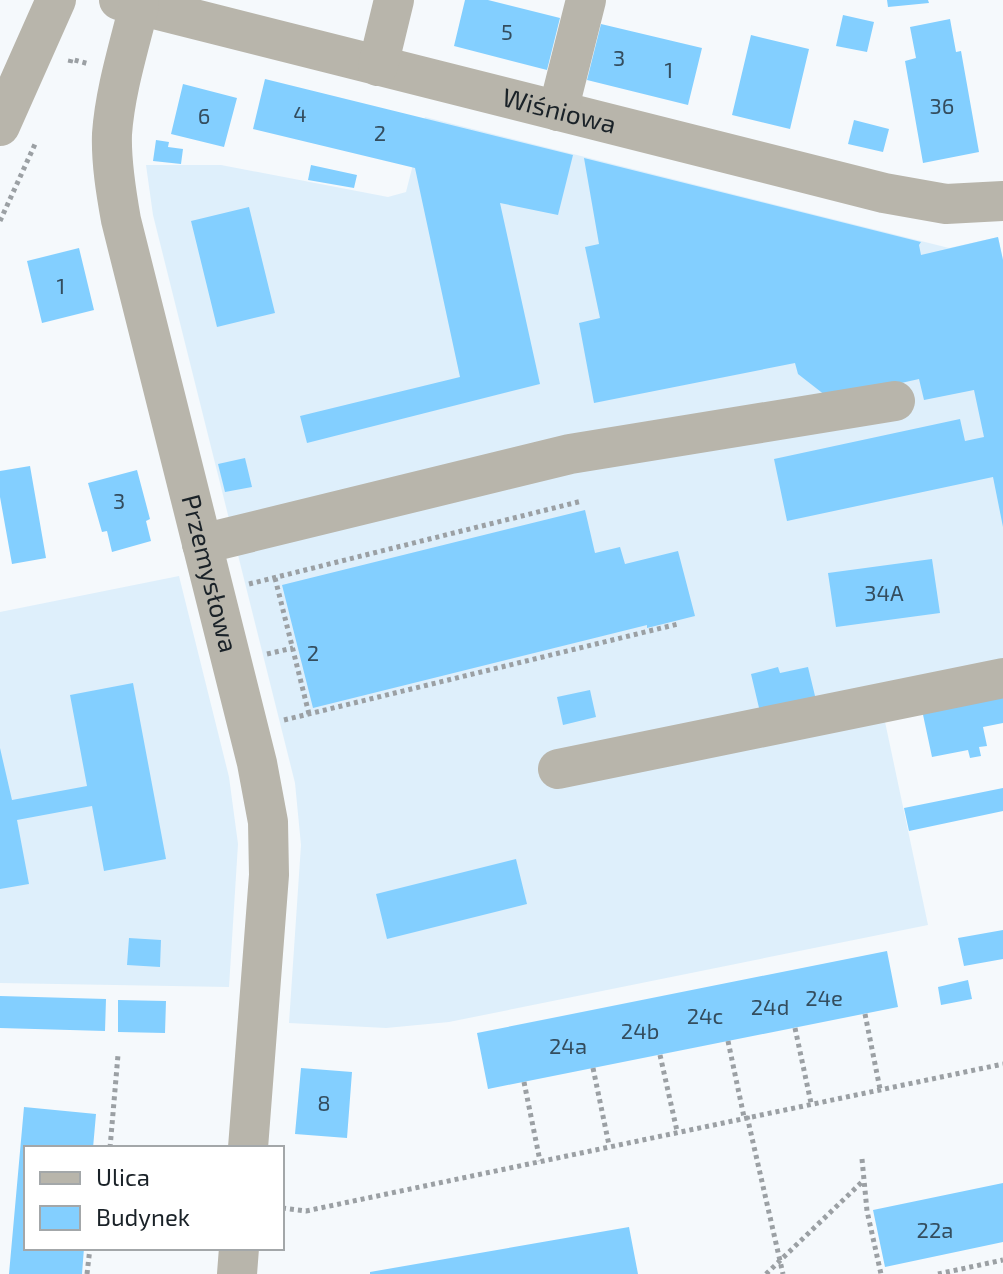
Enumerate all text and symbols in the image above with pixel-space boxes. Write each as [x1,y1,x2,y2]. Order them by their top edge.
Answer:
house number: 5 [501,18,513,44]
house number: 3 [613,44,625,70]
house number: 1 [665,56,673,82]
street label: Wiśniowa [499,80,620,139]
house number: 36 [930,92,954,118]
house number: 4 [293,100,307,126]
house number: 6 [198,102,210,128]
house number: 2 [374,119,386,145]
house number: 1 [57,272,65,298]
house number: 3 [113,487,125,513]
street label: Przemysłowa [176,491,246,655]
house number: 34A [864,579,904,605]
house number: 2 [307,639,319,665]
house number: 24e [805,984,843,1010]
house number: 24d [751,993,789,1019]
house number: 24c [687,1002,723,1028]
house number: 24b [621,1017,659,1043]
house number: 24a [549,1032,587,1058]
house number: 8 [317,1089,331,1115]
legend [24,1146,284,1250]
text: Ulica [96,1162,150,1191]
text: Budynek [96,1202,190,1231]
house number: 22a [917,1216,953,1242]

